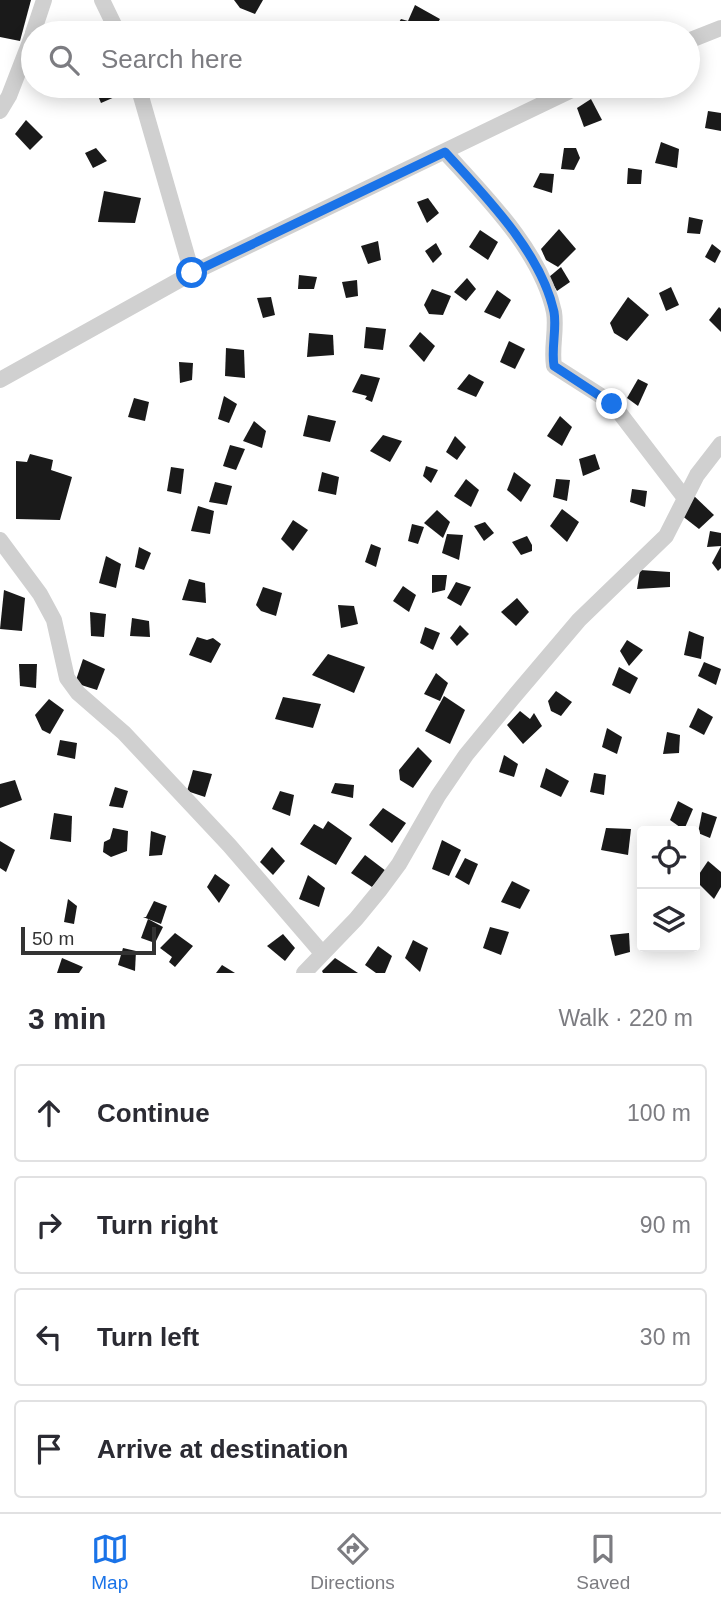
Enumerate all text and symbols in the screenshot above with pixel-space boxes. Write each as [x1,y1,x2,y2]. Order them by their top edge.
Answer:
search box [21,21,700,98]
icon: search [45,41,83,79]
text: Search here [101,44,243,74]
route start [176,257,207,288]
route end [596,388,627,419]
map controls [637,826,700,952]
button: locate [637,826,700,889]
button: layers [637,889,700,952]
scale bar [21,924,156,956]
text: 50 m [32,928,74,949]
text: 3 min [28,1002,106,1035]
text: Walk · 220 m [558,1005,693,1031]
icon: ahead [30,1094,68,1132]
text: Continue [97,1098,210,1128]
text: 100 m [627,1100,691,1126]
icon: right [30,1206,68,1244]
text: Turn right [97,1210,218,1240]
text: 90 m [640,1212,691,1238]
icon: left [30,1318,68,1356]
text: Turn left [97,1322,199,1352]
text: 30 m [640,1324,691,1350]
icon: arrive [30,1430,68,1468]
text: Arrive at destination [97,1434,348,1464]
tab: Map [91,1530,129,1594]
tab: Directions [310,1530,395,1594]
tab: Saved [576,1530,630,1594]

